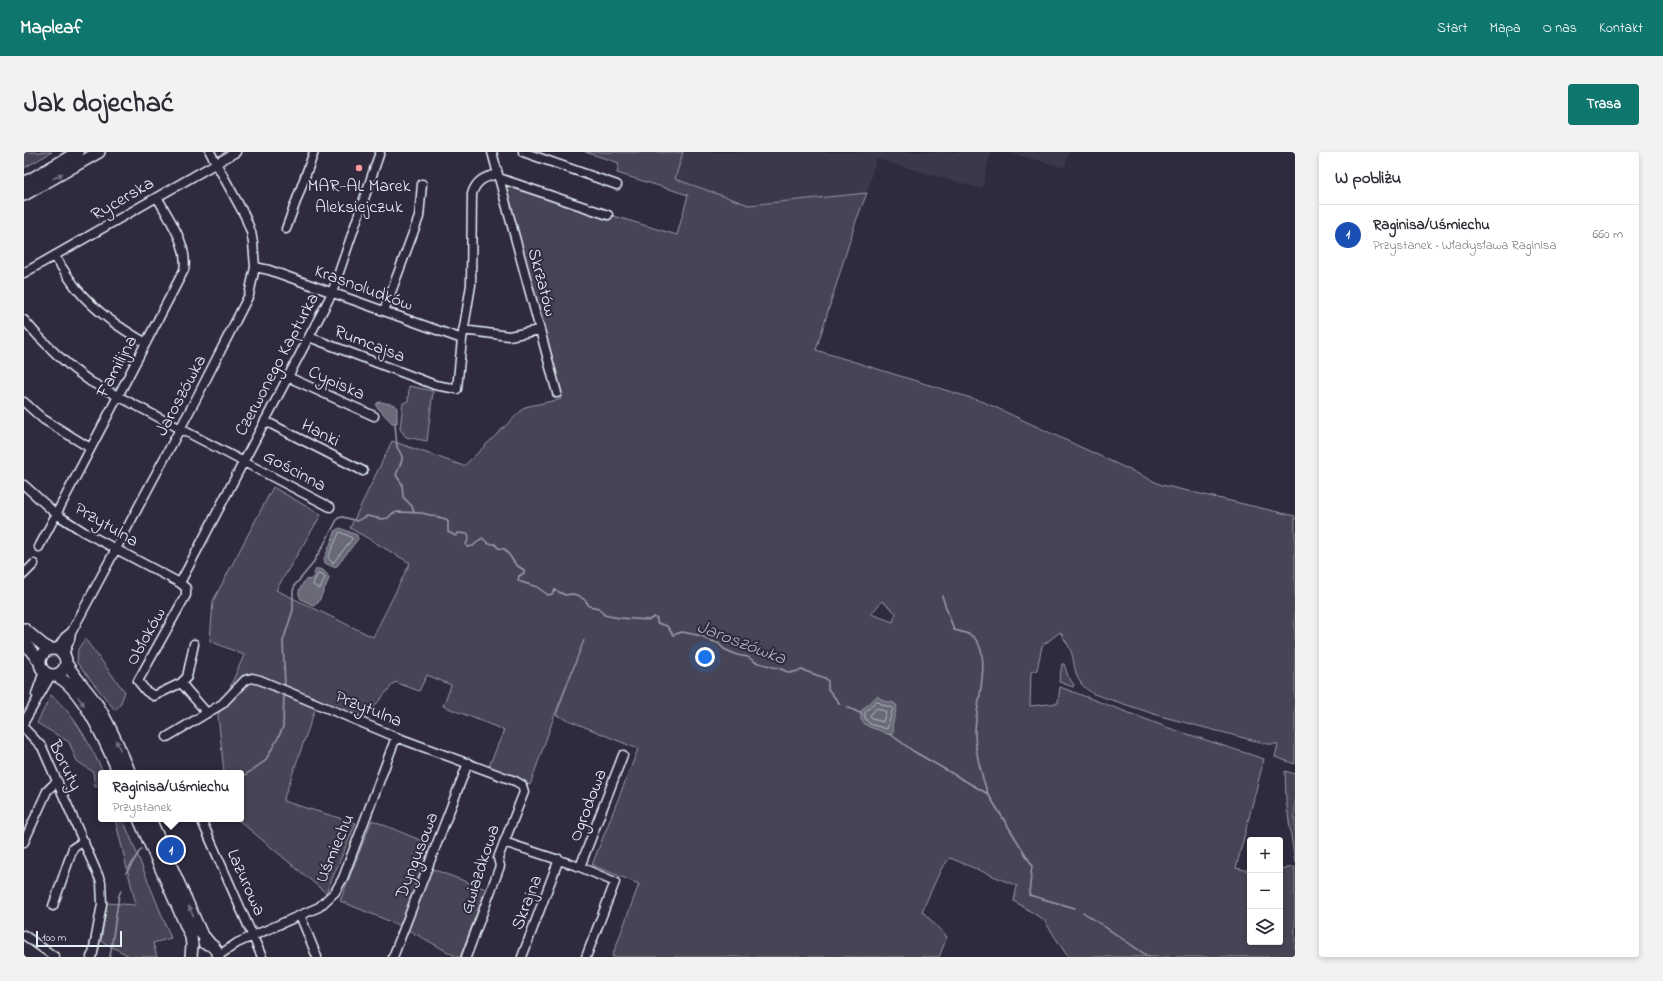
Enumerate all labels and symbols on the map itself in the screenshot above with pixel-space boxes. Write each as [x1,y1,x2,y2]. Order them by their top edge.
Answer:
marker: MAR-AL Marek Aleksiejczuk [354,163,364,173]
street label: Rycerska [87,171,159,228]
one-way arrow [52,172,64,179]
place label: MAR-AL Marek Aleksiejczuk [307,174,411,221]
street label: Skrzatów [520,246,563,320]
street label: Krasnoludków [310,259,416,319]
street label: Czerwonego Kapturka [229,289,327,442]
street label: Rumcajsa [330,319,409,370]
street label: Familijna [90,331,145,404]
street label: Jaroszówka [149,351,214,441]
street label: Cypiska [304,360,369,408]
street label: Hanki [296,413,344,454]
street label: Gościnna [258,444,330,499]
street label: Przytulna [69,497,143,555]
street label: Obłoków [120,603,173,671]
water label: Jaroszówka [693,614,790,673]
your location [695,647,715,667]
street label: Przytulna [331,685,406,735]
one-way arrow [77,695,85,706]
street label: Boruty [40,735,88,796]
one-way arrow [115,739,121,750]
street label: Ogrodowa [563,766,616,846]
street label: Dyngusowa [389,809,447,904]
street label: Uśmiechu [310,810,362,887]
street label: Gwiazdkowa [454,822,508,918]
pin: 1 [158,835,184,865]
street label: Lazurowa [219,845,271,920]
street label: Skrajna [506,871,550,934]
one-way arrow [188,905,194,916]
scale bar [36,929,122,948]

